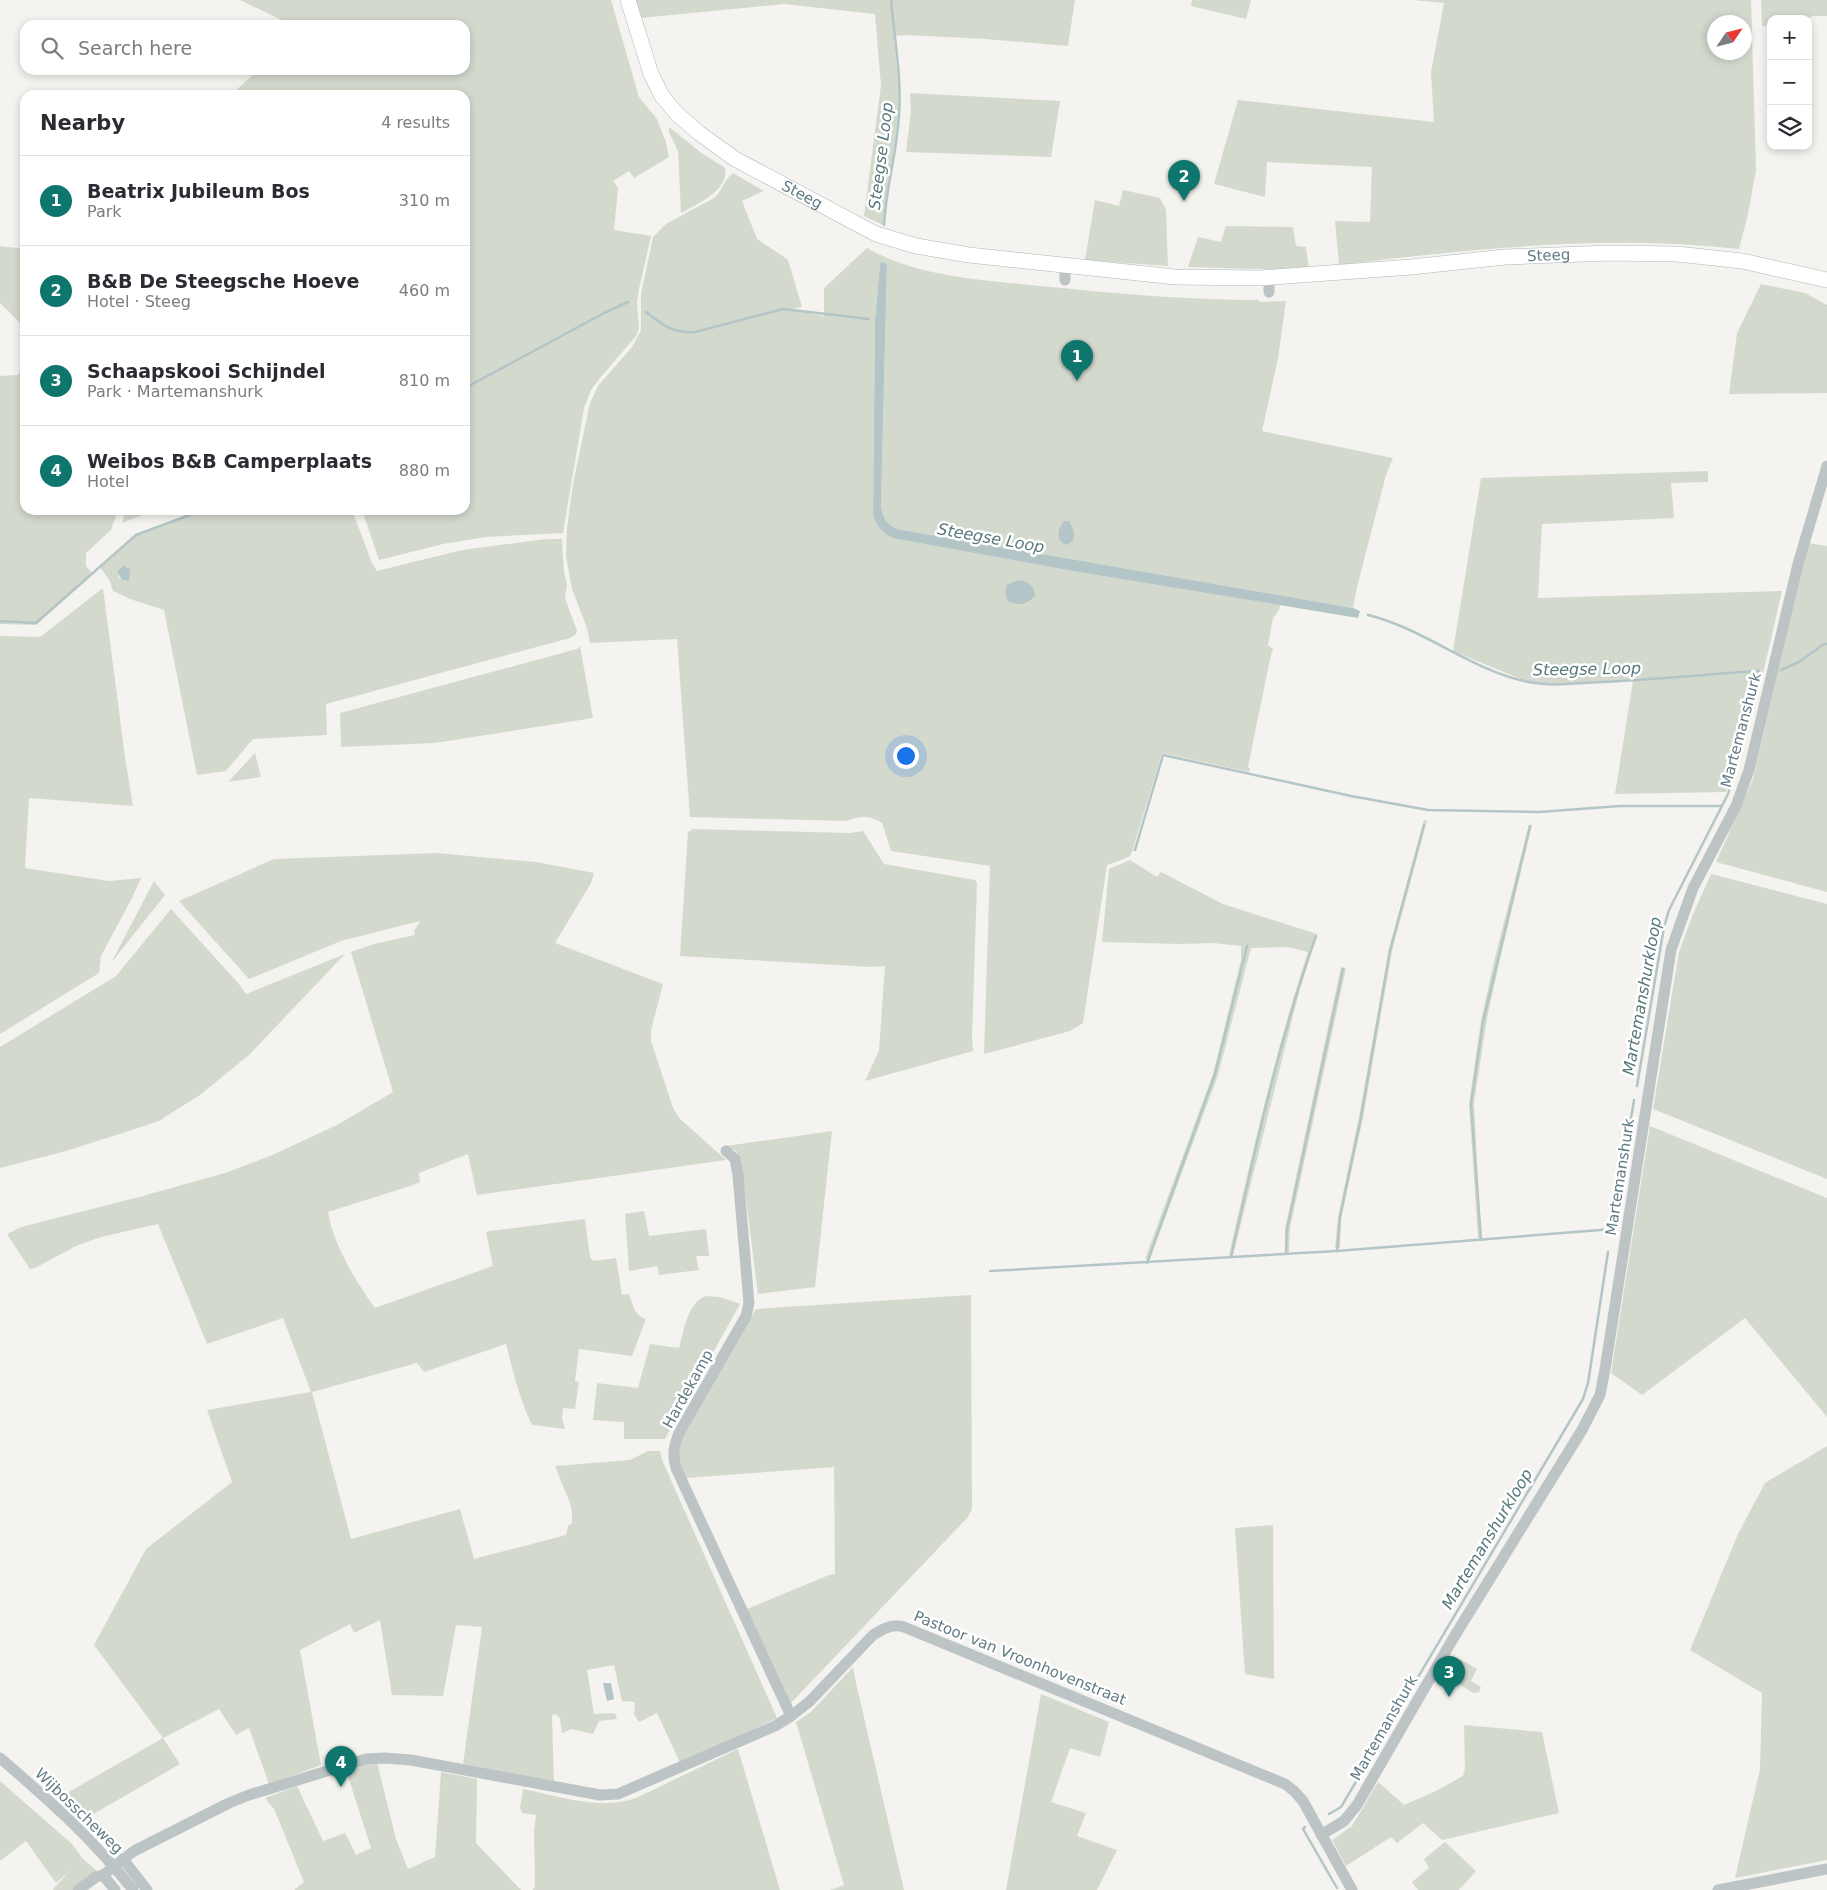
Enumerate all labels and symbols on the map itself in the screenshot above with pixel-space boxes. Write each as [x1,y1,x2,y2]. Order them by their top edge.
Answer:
north arrow [1707,15,1752,60]
water label: Steegse Loop [865,101,897,211]
pin: 2 [1168,160,1200,201]
street label: Steeg [779,177,825,213]
street label: Steeg [1527,245,1571,265]
pin: 1 [1061,340,1093,381]
water label: Steegse Loop [936,519,1046,557]
water label: Steegse Loop [1533,659,1641,679]
street label: Martemanshurk [1717,670,1765,790]
your location [893,743,919,769]
water label: Martemanshurkloop [1619,915,1665,1077]
street label: Martemanshurk [1602,1117,1638,1237]
street label: Hardekamp [659,1347,717,1431]
water label: Martemanshurkloop [1438,1465,1536,1613]
street label: Pastoor van Vroonhovenstraat [911,1607,1129,1709]
pin: 3 [1433,1656,1465,1697]
street label: Martemanshurk [1347,1672,1422,1784]
pin: 4 [325,1746,357,1787]
street label: Wijbosscheweg [31,1765,127,1857]

